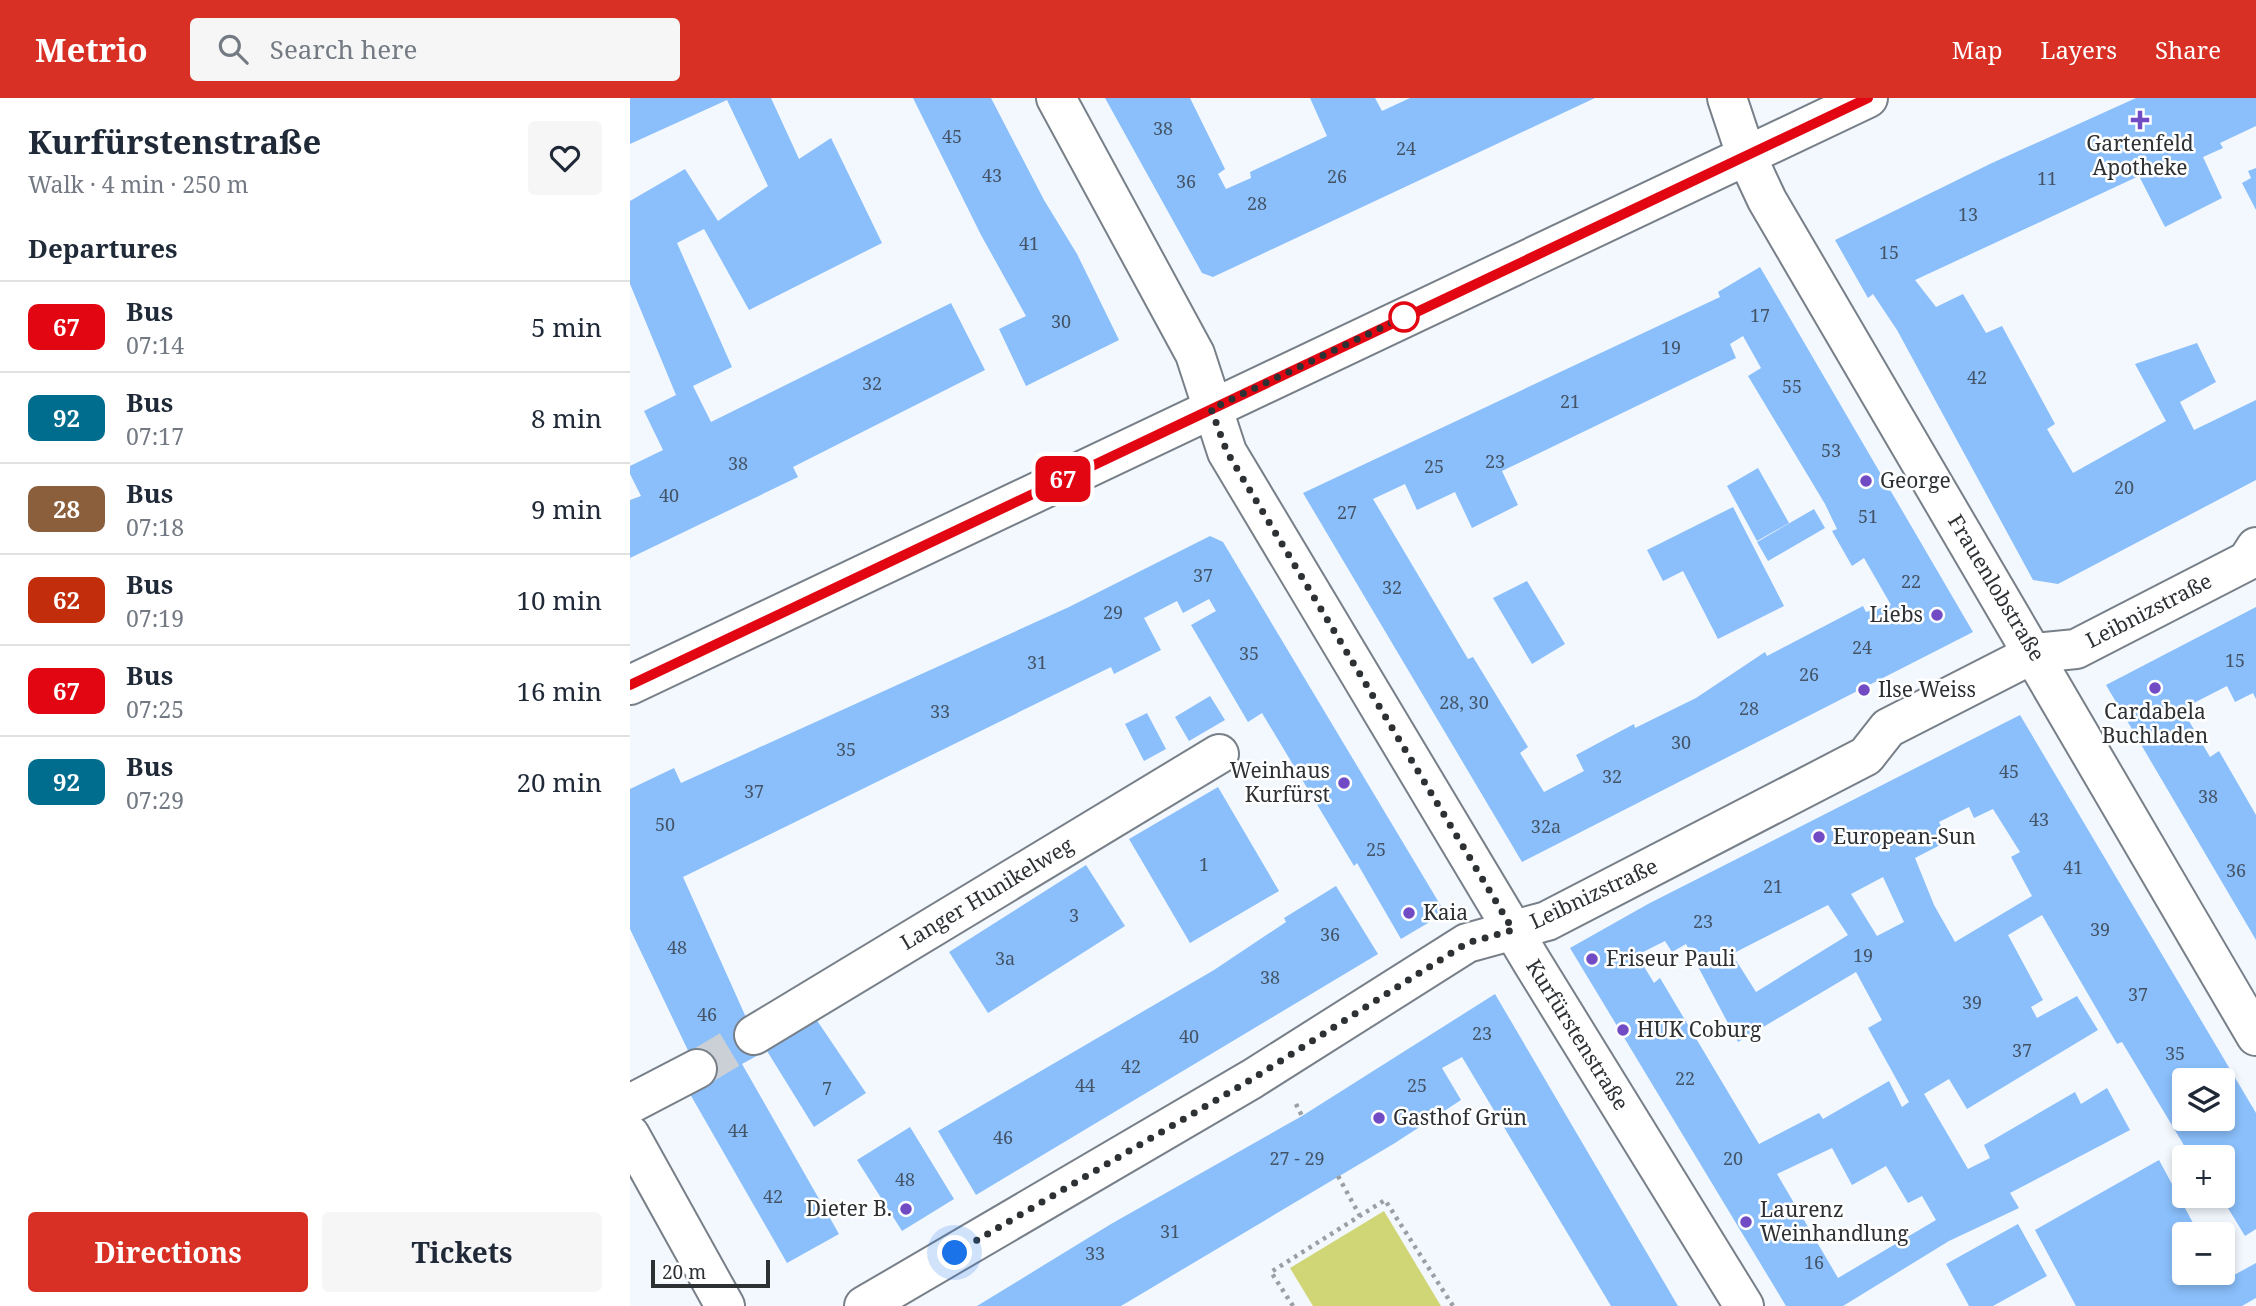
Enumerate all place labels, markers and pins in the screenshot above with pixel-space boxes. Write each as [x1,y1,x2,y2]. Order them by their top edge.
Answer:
marker: Gartenfeld Apotheke [2132,112,2148,128]
place label: Gartenfeld Apotheke [2086,129,2194,181]
unlabelled marker [1389,302,1419,332]
place label: George [1880,466,1951,494]
marker: George [1858,473,1874,489]
place label: Liebs [1870,600,1923,628]
marker: Liebs [1929,607,1945,623]
place label: Ilse Weiss [1878,675,1976,703]
marker: Cardabela Buchladen [2147,680,2163,696]
marker: Ilse Weiss [1856,682,1872,698]
place label: Cardabela Buchladen [2102,697,2208,749]
place label: Weinhaus Kurfürst [1230,756,1330,808]
marker: Weinhaus Kurfürst [1336,775,1352,791]
place label: European-Sun [1833,822,1976,850]
marker: European-Sun [1811,829,1827,845]
place label: Kaia [1423,898,1468,926]
marker: Kaia [1401,905,1417,921]
place label: Friseur Pauli [1606,944,1736,972]
marker: Friseur Pauli [1584,951,1600,967]
place label: HUK Coburg [1637,1015,1762,1043]
marker: HUK Coburg [1615,1022,1631,1038]
place label: Gasthof Grün [1393,1103,1527,1131]
marker: Gasthof Grün [1371,1110,1387,1126]
place label: Dieter B. [806,1194,892,1222]
place label: Laurenz Weinhandlung [1760,1195,1909,1247]
marker: Dieter B. [898,1201,914,1217]
marker: Laurenz Weinhandlung [1738,1214,1754,1230]

